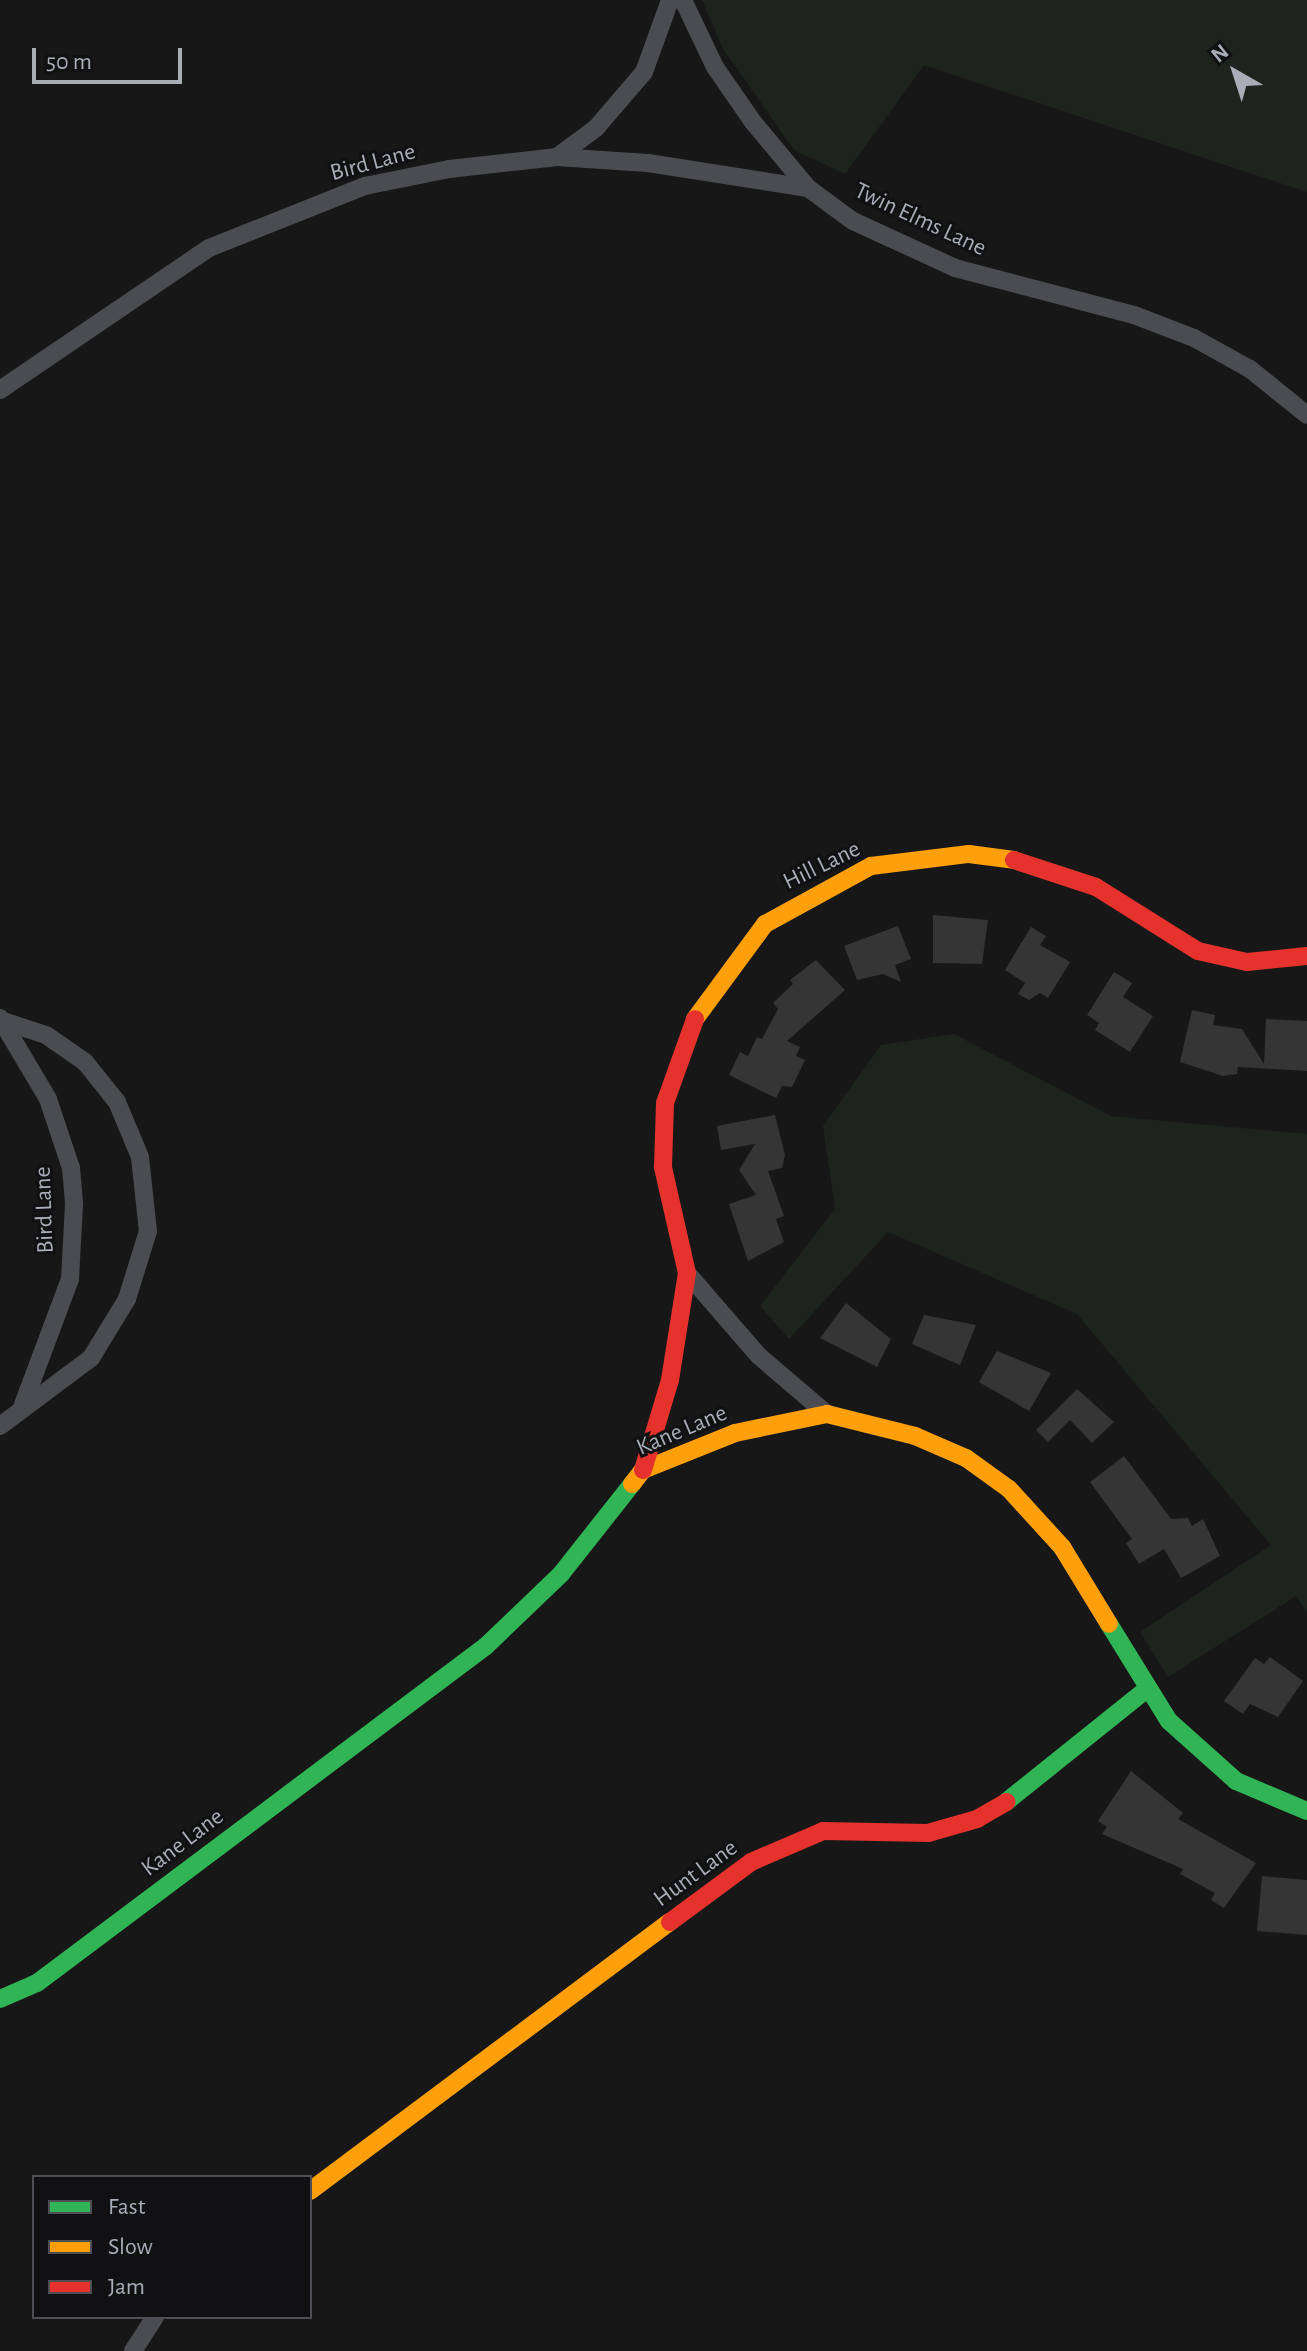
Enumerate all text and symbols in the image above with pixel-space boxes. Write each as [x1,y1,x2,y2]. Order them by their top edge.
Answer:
scale bar [36,32,186,82]
north arrow [1195,32,1275,112]
text: N [1207,40,1233,67]
text: 50 m [46,50,92,74]
street label: Bird Lane [327,138,419,188]
street label: Twin Elms Lane [849,177,991,263]
street label: Hill Lane [779,835,865,897]
street label: Bird Lane [29,1166,61,1254]
street label: Kane Lane [632,1399,732,1463]
street label: Kane Lane [136,1803,230,1883]
street label: Hunt Lane [649,1834,743,1914]
legend [32,2175,312,2319]
text: Fast [108,2195,145,2219]
text: Slow [108,2235,153,2259]
text: Jam [108,2275,145,2299]

